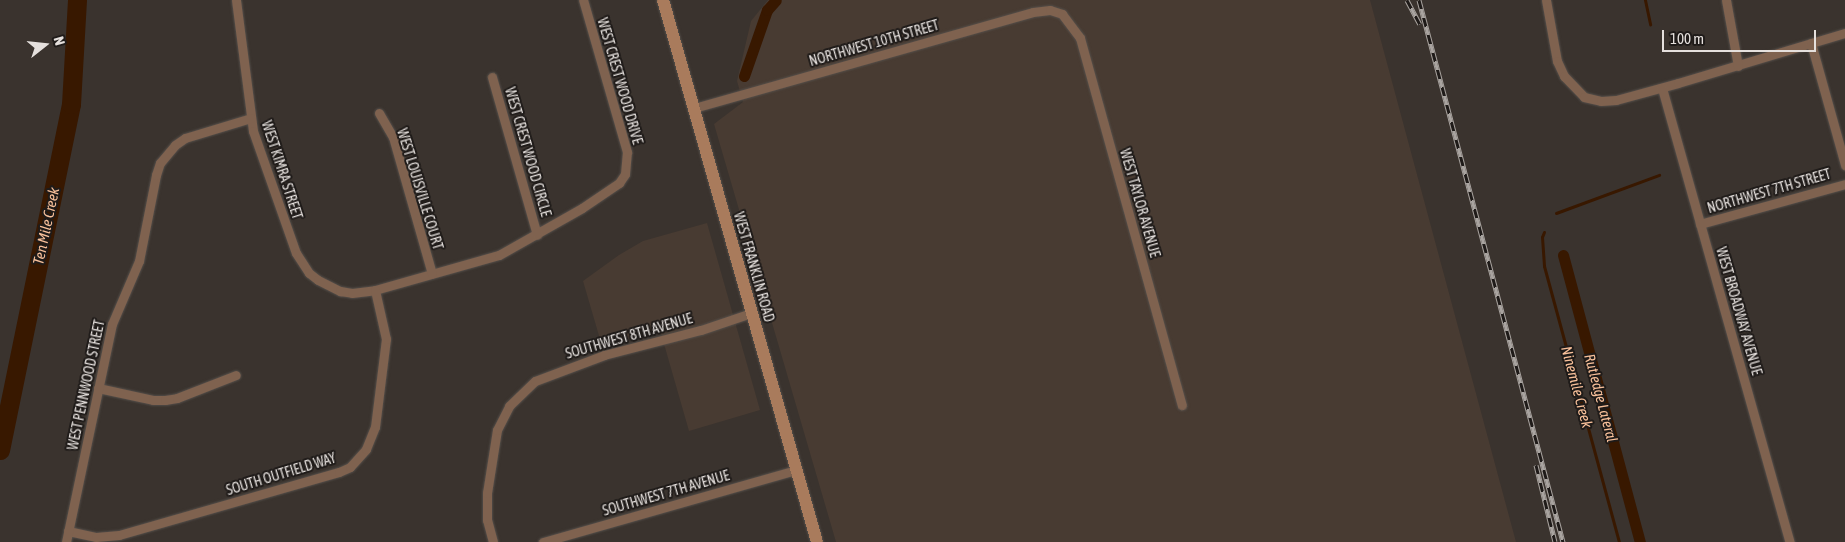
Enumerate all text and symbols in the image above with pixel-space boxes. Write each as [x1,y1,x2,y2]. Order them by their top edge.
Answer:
street label: WEST CREST WOOD DRIVE [594,16,646,146]
street label: NORTHWEST 10TH STREET [807,16,941,70]
north arrow [20,20,70,70]
scale bar [1665,20,1819,52]
text: 100 m [1670,30,1704,47]
text: N [51,35,68,47]
street label: WEST CREST WOOD CIRCLE [501,85,555,219]
street label: WEST KIMRA STREET [258,119,306,221]
street label: WEST LOUISVILLE COURT [394,126,446,252]
street label: WEST TAYLOR AVENUE [1116,147,1164,259]
street label: NORTHWEST 7TH STREET [1705,165,1833,217]
water label: Ten Mile Creek [29,186,63,266]
street label: WEST FRANKLIN ROAD [730,210,778,324]
street label: WEST BROADWAY AVENUE [1713,245,1765,377]
street label: SOUTHWEST 8TH AVENUE [564,310,694,362]
street label: WEST PENNWOOD STREET [64,318,108,452]
water label: Ninemile Creek [1557,344,1597,430]
water label: Rutledge Lateral [1581,352,1621,444]
street label: SOUTH OUTFIELD WAY [224,449,338,499]
street label: SOUTHWEST 7TH AVENUE [601,467,731,519]

